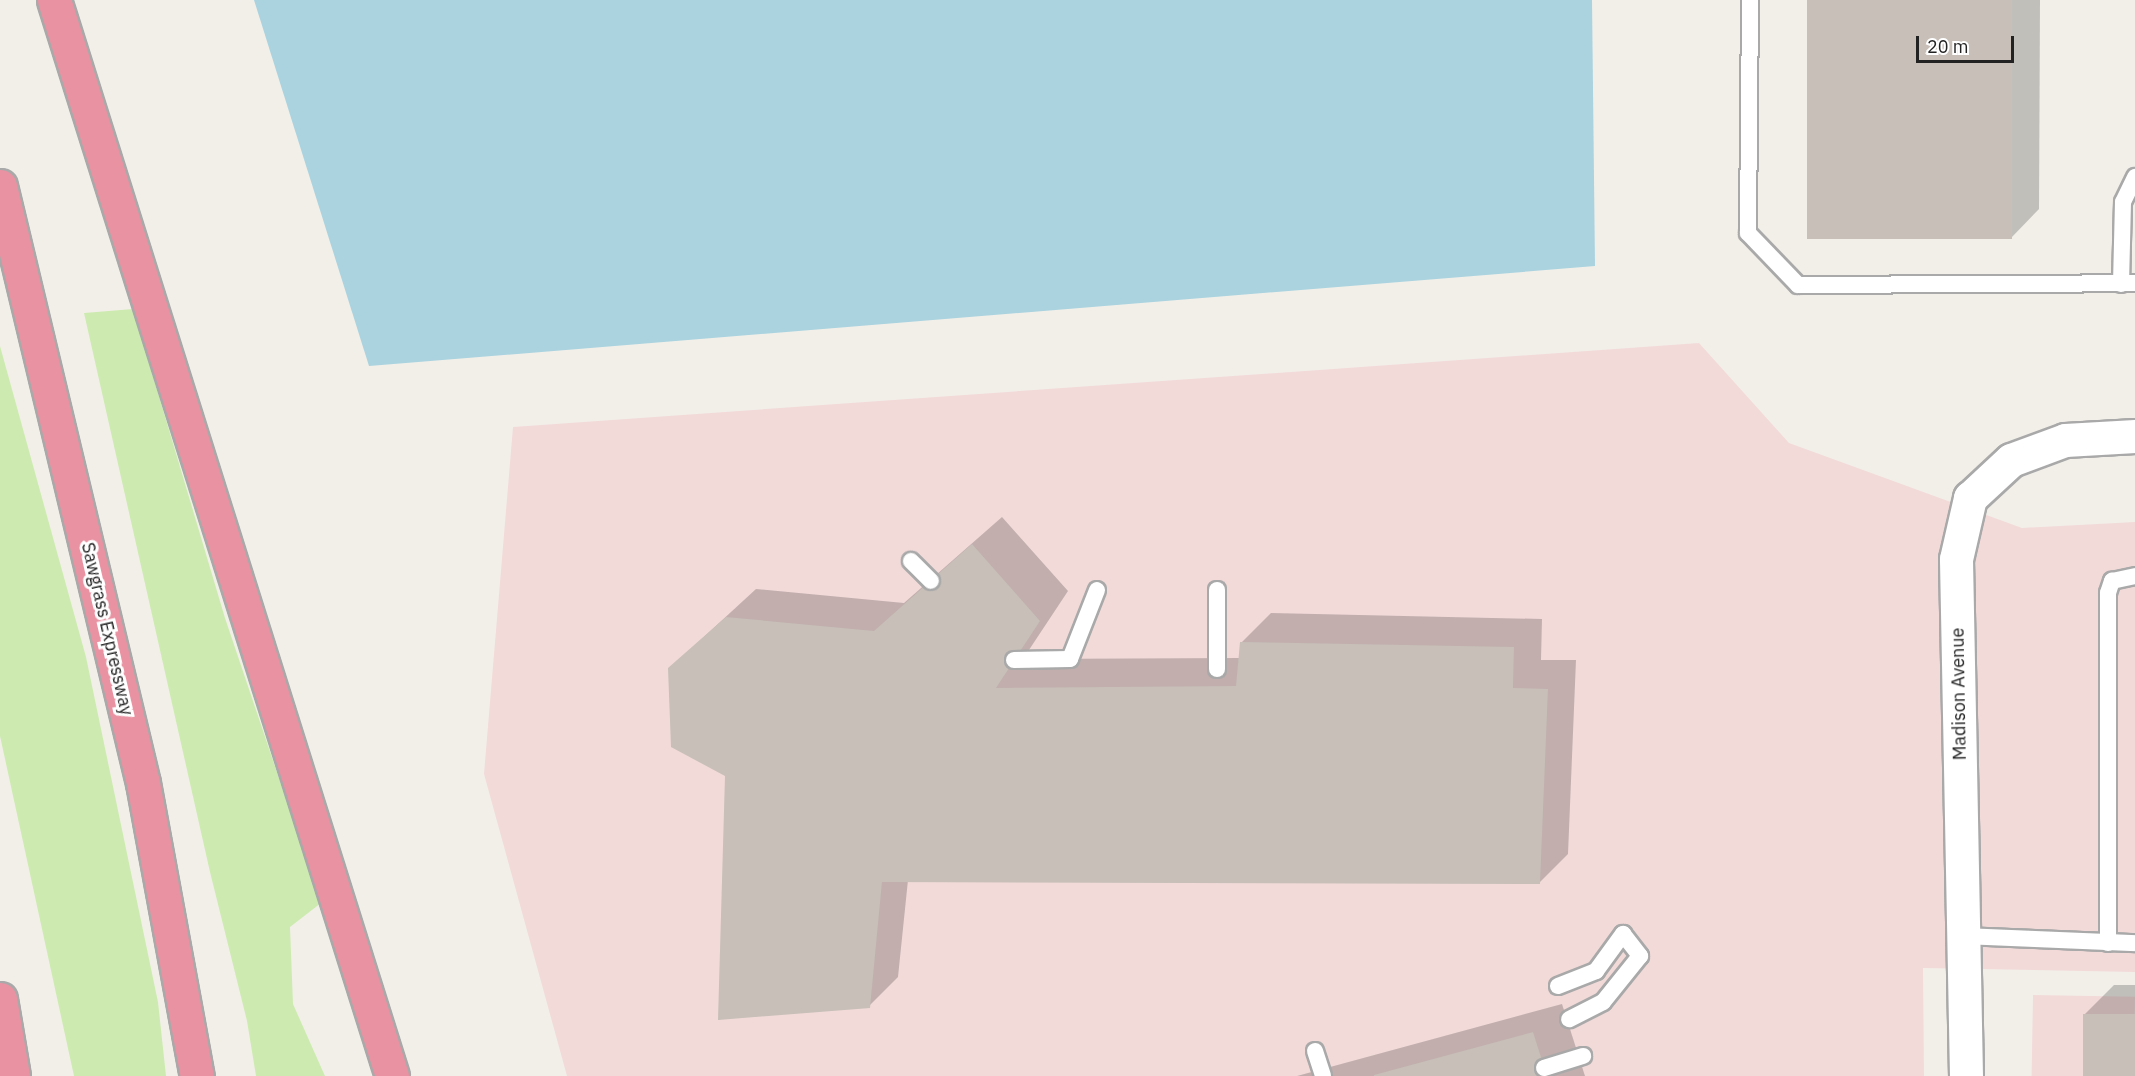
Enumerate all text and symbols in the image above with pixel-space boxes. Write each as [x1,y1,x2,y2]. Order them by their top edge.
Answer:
scale bar [1919,24,2016,62]
text: 20 m [1927,35,1969,58]
street label: Sawgrass Expressway [77,540,137,718]
street label: Madison Avenue [1947,628,1971,760]

